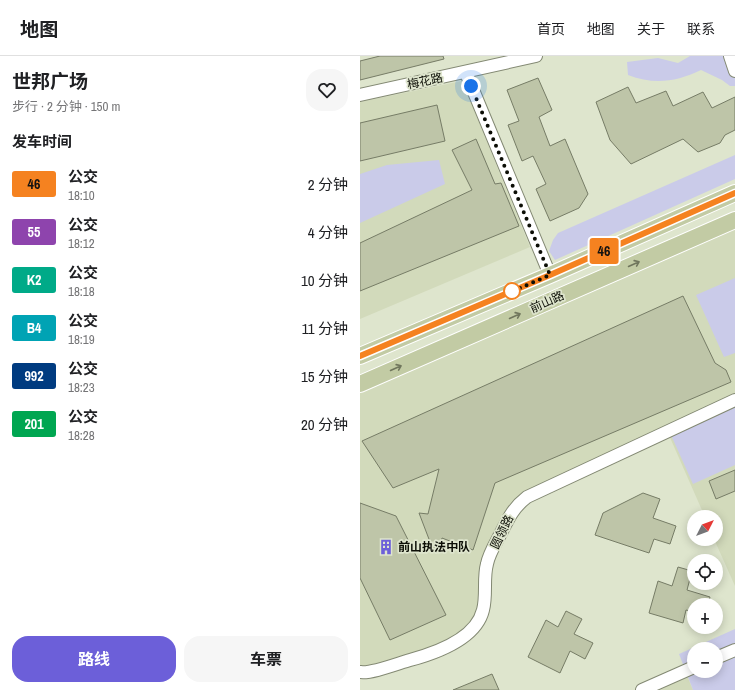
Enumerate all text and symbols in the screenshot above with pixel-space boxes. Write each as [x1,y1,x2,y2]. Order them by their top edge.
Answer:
text: 地图 [20,16,58,42]
text: 首页 [537,20,565,38]
text: 地图 [587,20,615,38]
text: 关于 [637,20,665,38]
text: 联系 [687,20,715,38]
text: 世邦广场 [12,68,88,94]
button: heart [306,69,348,111]
street label: 梅花路 [406,69,444,93]
your location [461,76,481,96]
text: 步行 · 2 分钟 · 150 m [12,98,120,115]
text: 发车时间 [12,131,72,152]
text: 公交 [68,166,98,187]
text: 2 分钟 [308,174,348,195]
text: 46 [28,175,40,193]
text: 18:10 [68,187,95,204]
text: 公交 [68,214,98,235]
text: 4 分钟 [308,222,348,243]
text: 55 [28,223,40,241]
text: 18:12 [68,235,95,252]
line badge: 46 [586,238,622,264]
text: 46 [598,242,610,260]
one-way arrow [628,260,640,268]
text: 公交 [68,262,98,283]
text: 10 分钟 [301,270,348,291]
text: K2 [27,271,41,289]
unlabelled marker [503,282,521,300]
text: 18:18 [68,283,95,300]
street label: 前山路 [527,287,567,317]
text: 公交 [68,310,98,331]
one-way arrow [508,312,520,319]
text: 11 分钟 [302,318,348,339]
text: B4 [27,319,41,337]
text: 18:19 [68,331,95,348]
text: 公交 [68,358,98,379]
one-way arrow [389,364,401,371]
text: 15 分钟 [301,366,348,387]
text: 992 [24,367,44,385]
text: 18:23 [68,379,95,396]
text: 公交 [68,406,98,427]
text: 20 分钟 [301,414,348,435]
text: 201 [24,415,44,433]
text: 18:28 [68,427,95,444]
north arrow [687,510,723,546]
map controls [687,510,723,678]
street label: 圆领路 [487,512,517,552]
building icon: 前山执法中队 [377,538,395,556]
place label: 前山执法中队 [398,539,470,555]
button: locate [687,554,723,590]
button: + [687,598,723,634]
button: 路线 [12,636,176,682]
button: 车票 [184,636,348,682]
button: − [687,642,723,678]

